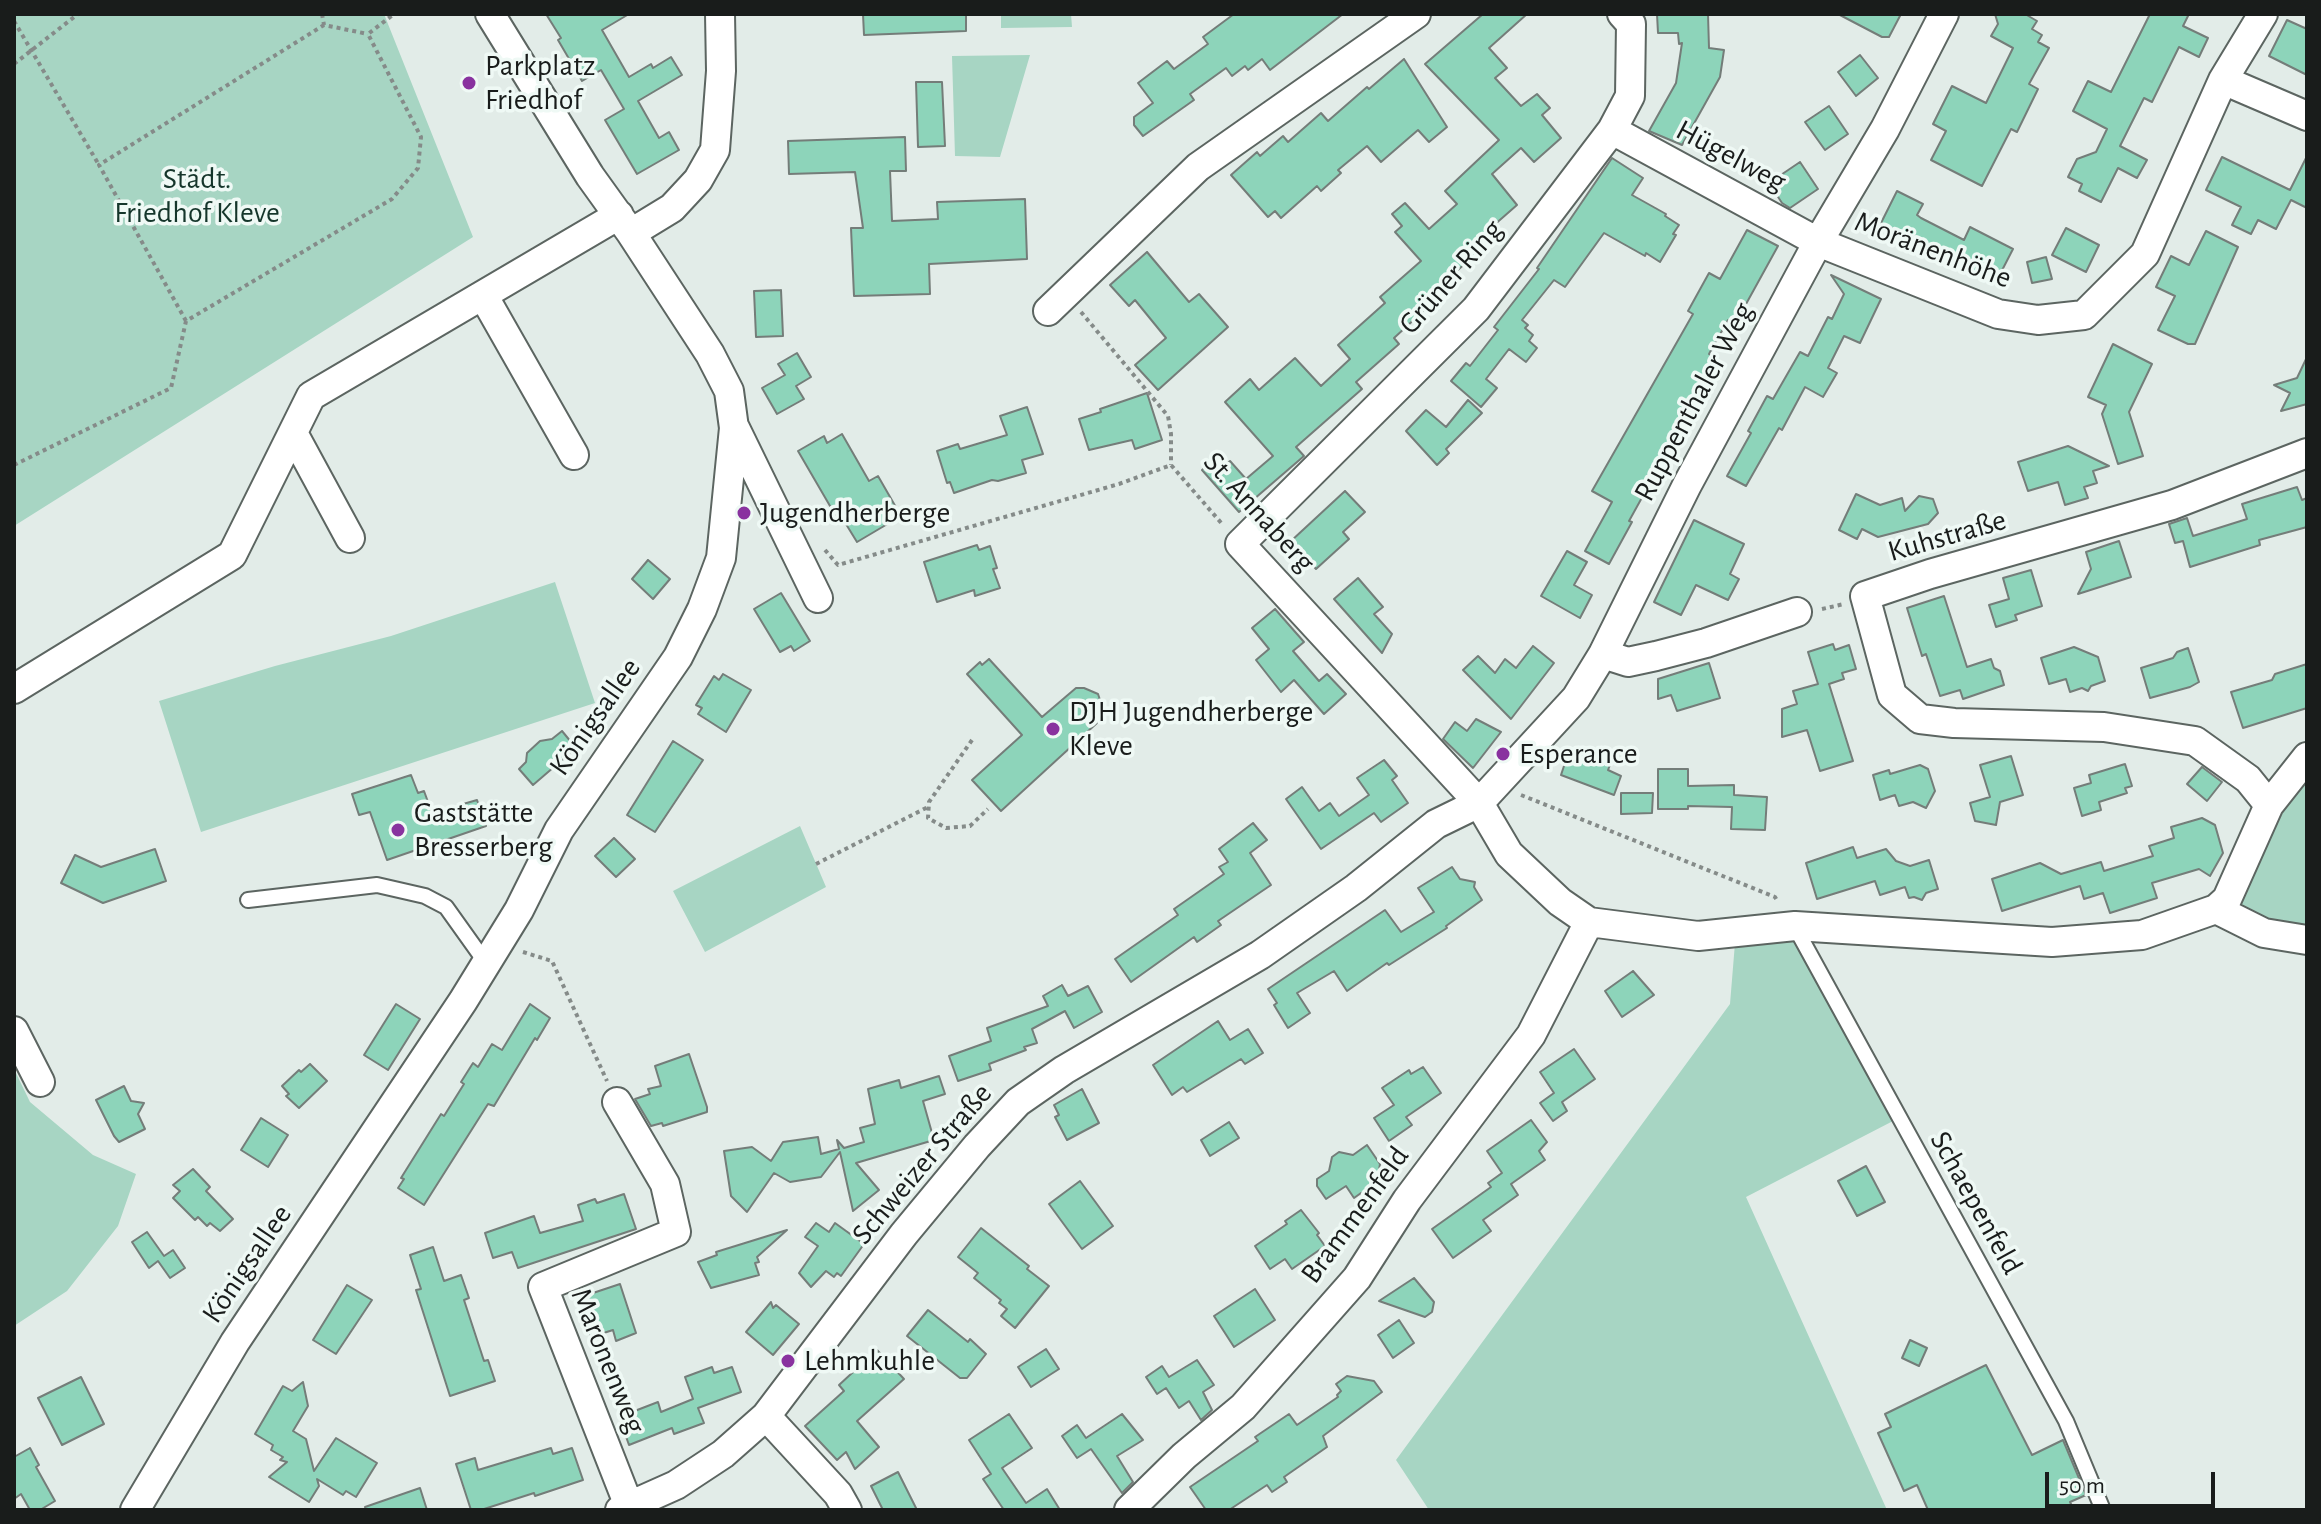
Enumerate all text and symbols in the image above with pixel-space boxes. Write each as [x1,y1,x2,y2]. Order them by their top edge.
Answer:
place label: Parkplatz Friedhof [485,48,595,118]
marker: Parkplatz Friedhof [460,74,478,92]
street label: Hügelweg [1670,112,1792,200]
park label: Städt. Friedhof Kleve [114,161,280,232]
street label: Moränenhöhe [1850,204,2016,296]
street label: Grüner Ring [1391,212,1511,342]
street label: Ruppenthaler Weg [1627,297,1761,507]
street label: St. Annaberg [1196,444,1322,580]
place label: Jugendherberge [760,495,950,531]
street label: Kuhstraße [1884,502,2010,570]
marker: Jugendherberge [735,504,753,522]
street label: Königsallee [542,651,648,783]
place label: DJH Jugendherberge Kleve [1069,694,1313,764]
marker: DJH Jugendherberge Kleve [1044,720,1062,738]
place label: Esperance [1519,736,1637,772]
marker: Esperance [1494,745,1512,763]
place label: Gaststätte Bresserberg [414,795,553,866]
marker: Gaststätte Bresserberg [389,821,407,839]
street label: Schweizer Straße [844,1076,1000,1252]
street label: Schaepenfeld [1922,1125,2030,1281]
street label: Brammenfeld [1293,1139,1417,1291]
street label: Königsallee [194,1198,300,1330]
street label: Maronenweg [563,1283,653,1439]
place label: Lehmkuhle [804,1343,935,1379]
marker: Lehmkuhle [779,1352,797,1370]
scale bar [2049,1456,2219,1506]
text: 50 m [2059,1474,2105,1498]

